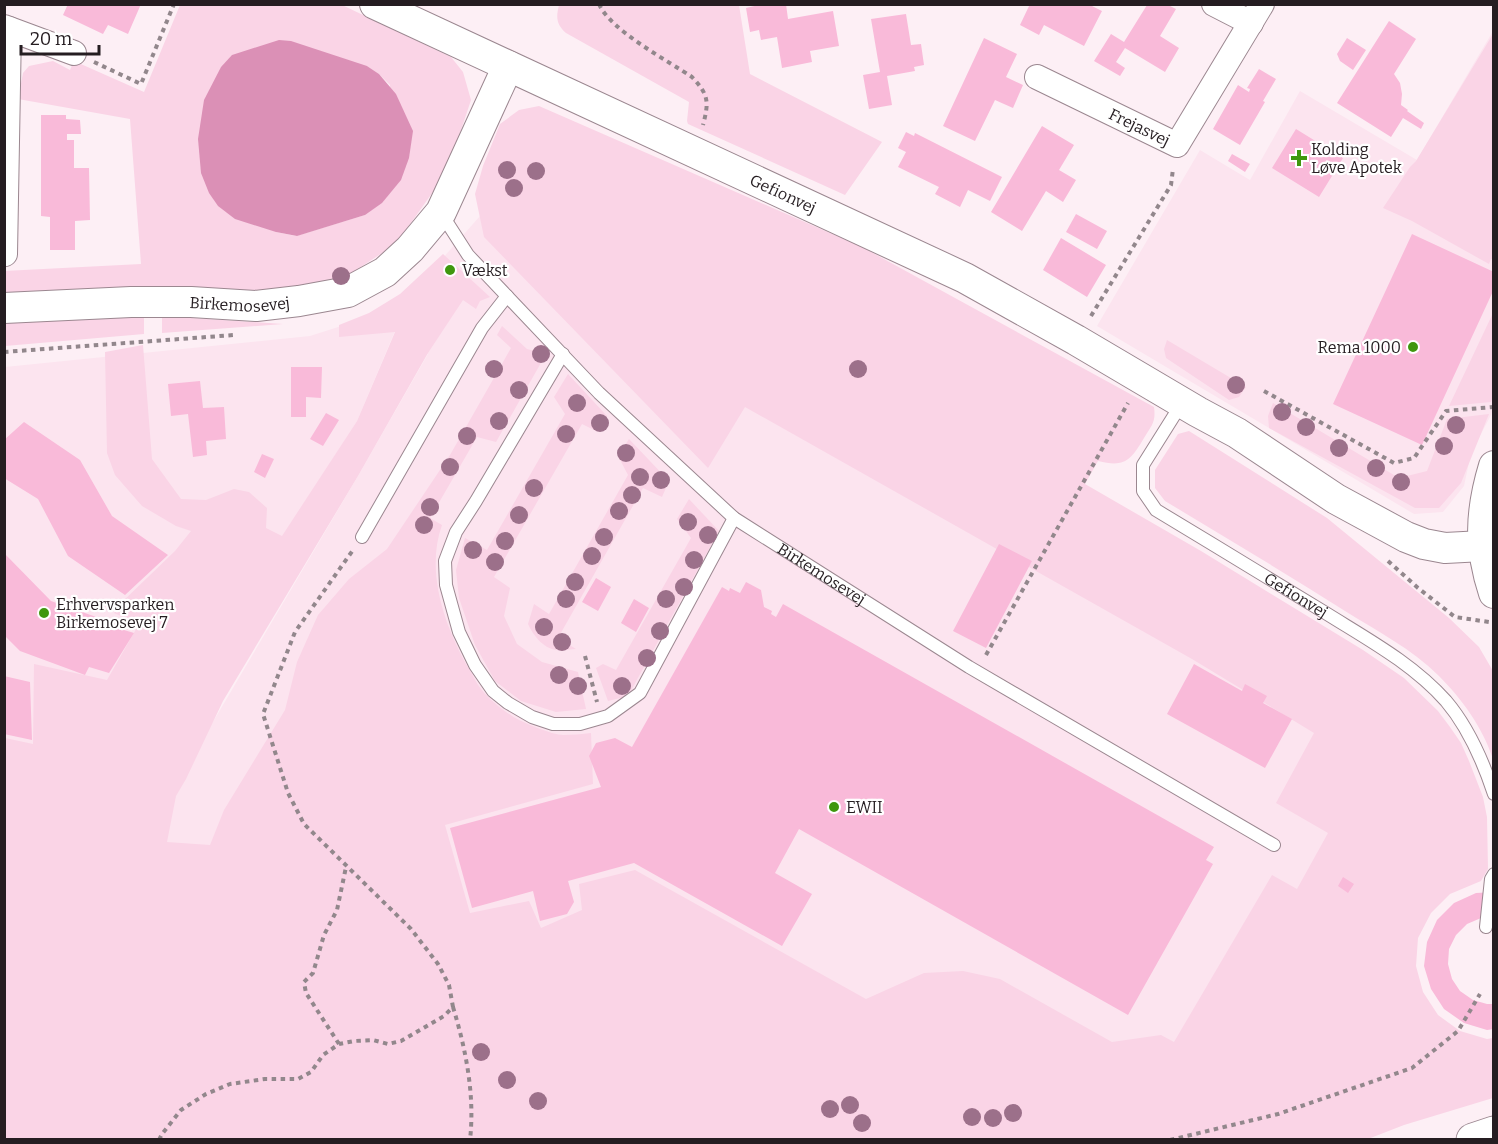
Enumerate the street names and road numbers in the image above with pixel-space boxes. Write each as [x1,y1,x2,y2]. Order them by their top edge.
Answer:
street label: Frejasvej [1106,104,1173,150]
street label: Gefionvej [747,170,819,217]
street label: Birkemosevej [189,292,291,316]
street label: Birkemosevej [774,539,869,608]
street label: Gefionvej [1261,568,1331,621]

